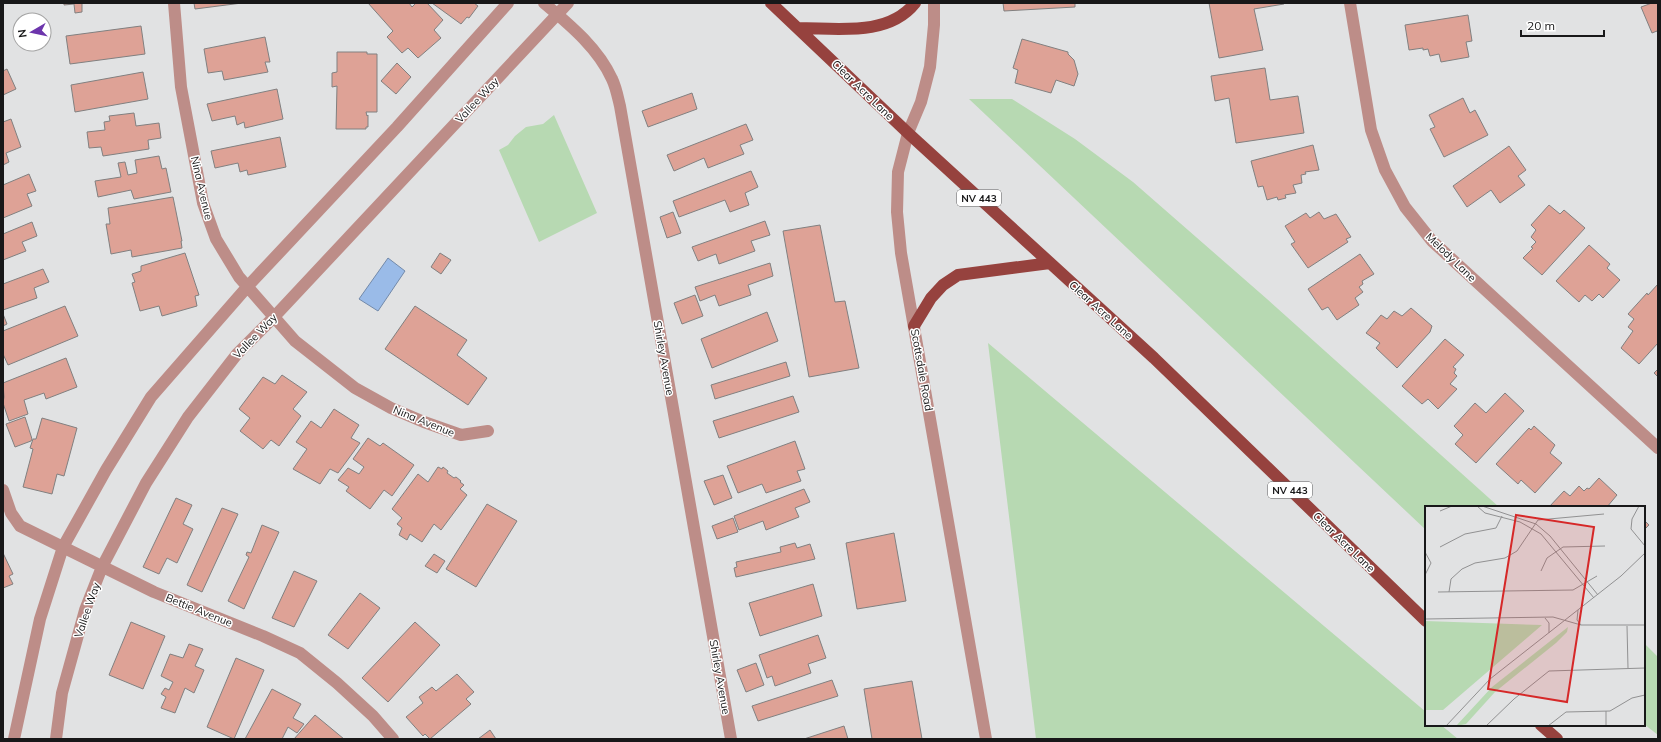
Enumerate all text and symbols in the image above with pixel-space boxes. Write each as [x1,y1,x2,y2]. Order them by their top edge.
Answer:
north arrow [12,12,52,52]
scale bar [1521,12,1604,38]
text: 20 m [1527,18,1555,33]
text: N [15,28,30,39]
street label: Clear Acre Lane [829,57,897,123]
street label: Vallee Way [452,74,502,126]
street label: Nina Avenue [188,155,216,221]
road number: NV 443 [957,190,1001,206]
street label: Melody Lane [1423,230,1479,284]
street label: Clear Acre Lane [1066,278,1136,342]
street label: Vallee Way [230,310,280,362]
street label: Shirley Avenue [651,320,677,396]
street label: Scottsdale Road [908,328,936,412]
street label: Nina Avenue [391,402,457,440]
road number: NV 443 [1268,482,1312,498]
inset map [1425,506,1645,726]
street label: Clear Acre Lane [1310,509,1378,575]
street label: Vallee Way [71,580,103,640]
street label: Bettie Avenue [164,590,234,630]
street label: Shirley Avenue [707,639,733,715]

